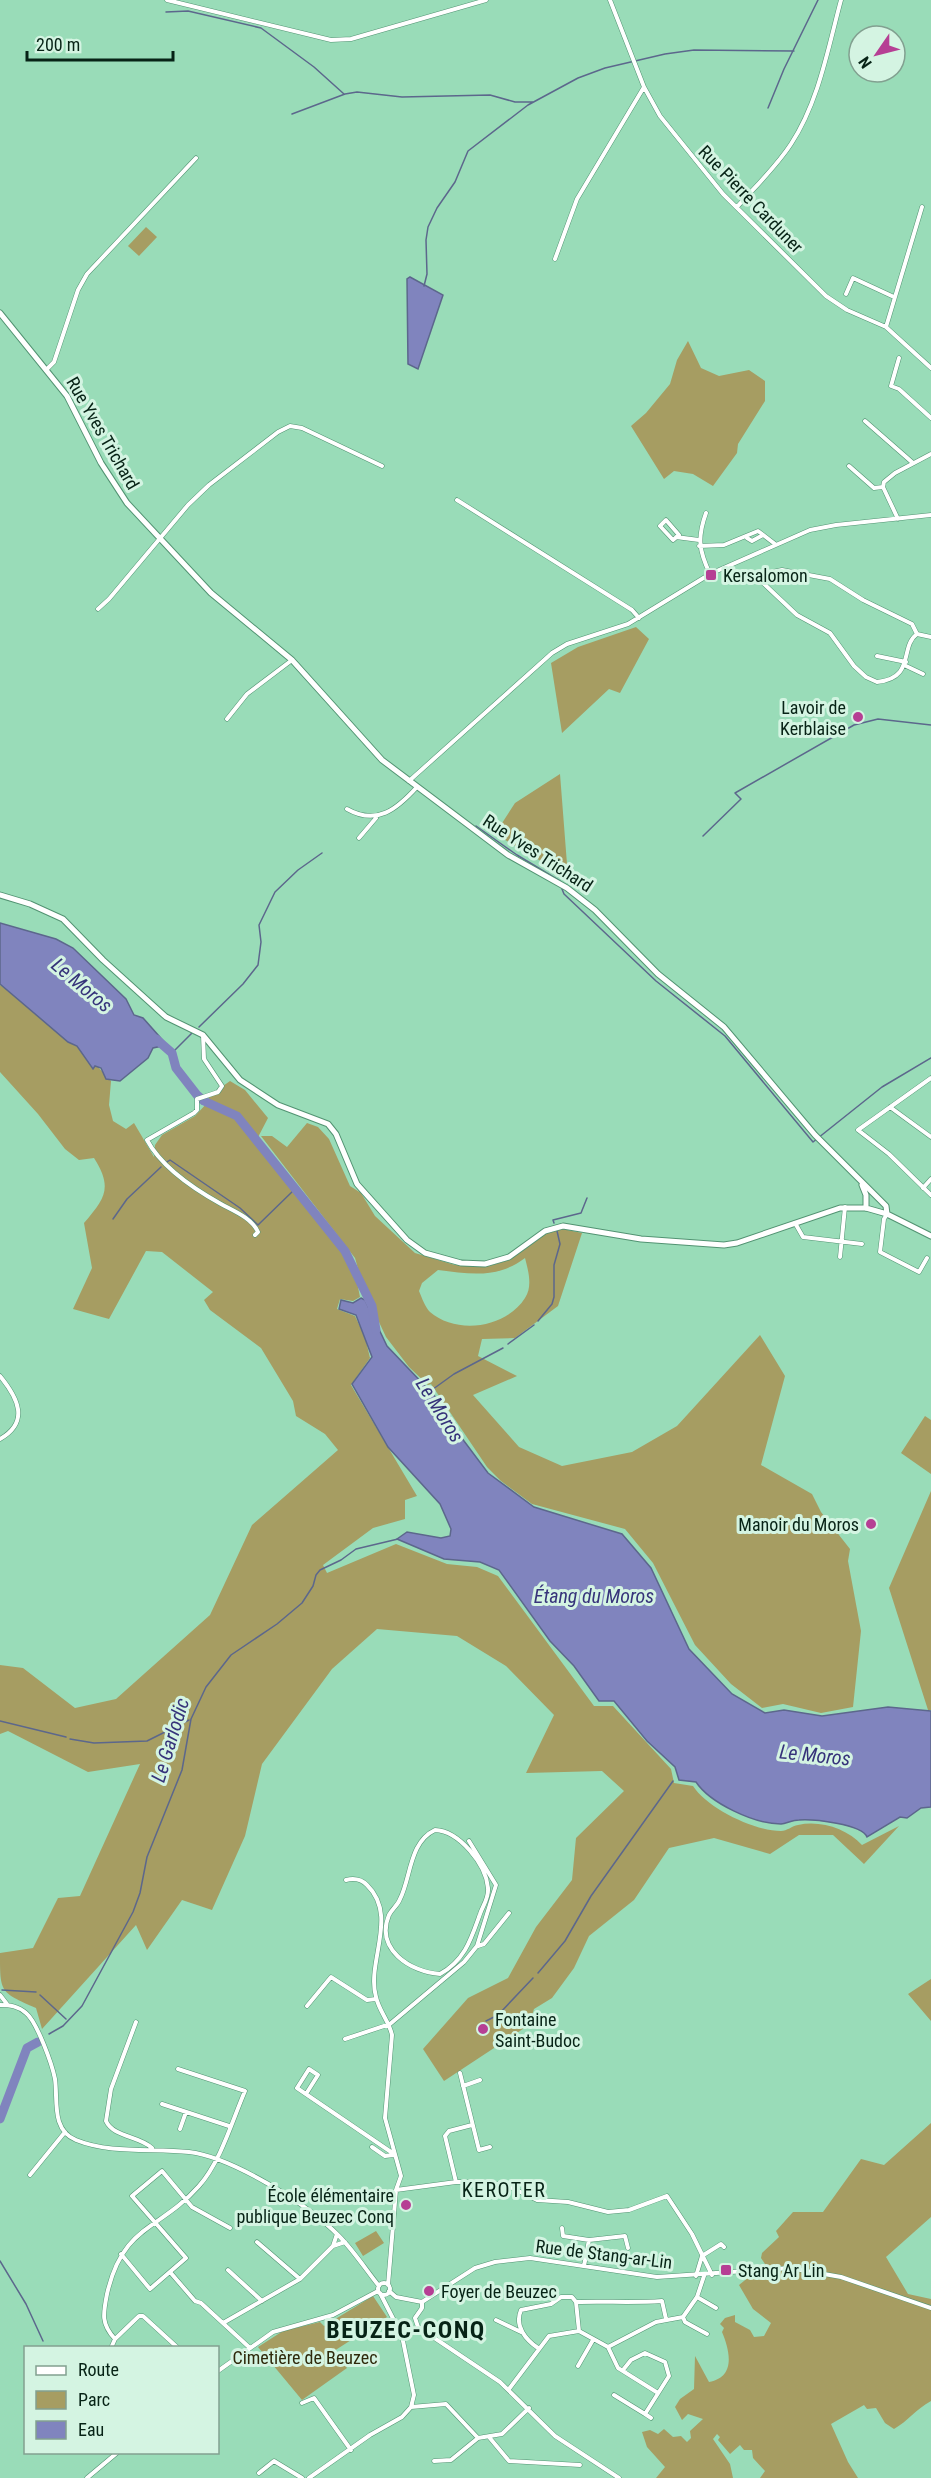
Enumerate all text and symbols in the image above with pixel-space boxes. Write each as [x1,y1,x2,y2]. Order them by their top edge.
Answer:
scale bar [27,24,172,62]
north arrow [847,24,907,84]
text: 200 m [36,34,80,55]
text: N [855,53,876,72]
street label: Rue Pierre Carduner [694,141,808,257]
street label: Rue Yves Trichard [62,373,144,493]
place label: Kersalomon [723,565,808,586]
marker: Kersalomon [704,568,718,582]
place label: Lavoir de Kerblaise [780,697,846,739]
marker: Lavoir de Kerblaise [851,710,865,724]
street label: Rue Yves Trichard [479,810,597,896]
water label: Le Moros [47,953,117,1017]
water label: Le Moros [411,1373,469,1447]
place label: Manoir du Moros [738,1514,859,1535]
marker: Manoir du Moros [864,1517,878,1531]
water label: Étang du Moros [534,1584,654,1608]
water label: Le Garlodic [146,1695,194,1785]
water label: Le Moros [778,1739,852,1771]
place label: Fontaine Saint-Budoc [495,2009,580,2051]
marker: Fontaine Saint-Budoc [476,2022,490,2036]
district label: KEROTER [462,2178,546,2202]
place label: École élémentaire publique Beuzec Conq [236,2185,394,2227]
marker: École élémentaire publique Beuzec Conq [399,2198,413,2212]
street label: Rue de Stang-ar-Lin [534,2235,674,2273]
place label: Stang Ar Lin [738,2260,824,2281]
marker: Stang Ar Lin [719,2263,733,2277]
place label: Foyer de Beuzec [441,2281,557,2302]
marker: Foyer de Beuzec [422,2284,436,2298]
district label: BEUZEC-CONQ [326,2316,486,2344]
legend [24,2346,219,2454]
park label: Cimetière de Beuzec [232,2347,378,2368]
text: Route [78,2359,119,2380]
text: Parc [78,2389,110,2410]
text: Eau [78,2419,104,2440]

